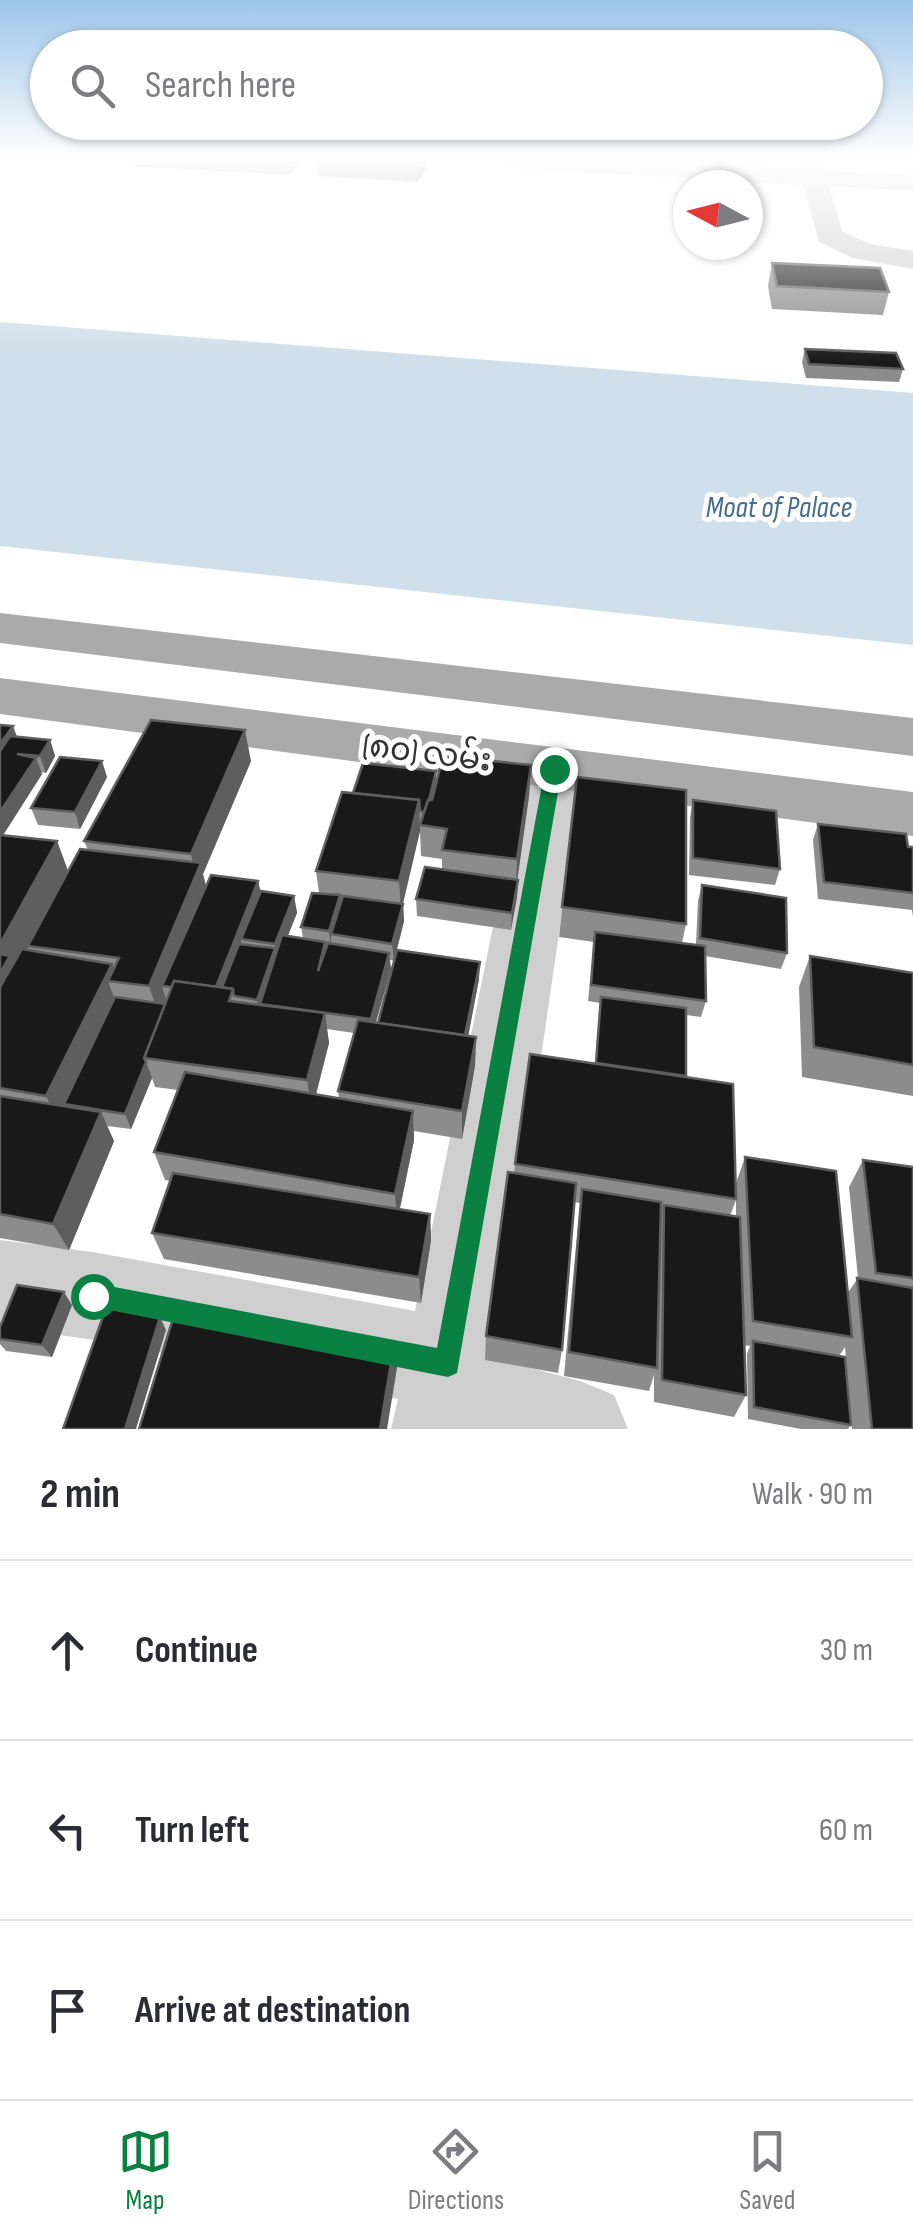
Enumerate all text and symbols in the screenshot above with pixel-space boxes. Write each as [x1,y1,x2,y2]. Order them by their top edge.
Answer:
search box [30,30,883,140]
icon: search [65,58,120,113]
text: Search here [145,63,296,108]
north arrow [673,170,763,260]
water label: Moat of Palace [706,490,853,526]
street label: (၈၀) လမ်း [360,721,494,781]
route end [532,747,578,793]
route start [71,1274,117,1320]
text: 2 min [40,1469,120,1520]
text: Walk · 90 m [752,1475,873,1514]
icon: ahead [40,1623,95,1678]
text: Continue [135,1628,258,1673]
text: 30 m [820,1631,873,1670]
icon: left [40,1803,95,1858]
text: Turn left [135,1808,249,1853]
text: 60 m [819,1811,873,1850]
icon: arrive [40,1983,95,2038]
text: Arrive at destination [135,1988,410,2033]
tab: Map [118,2124,173,2217]
tab: Directions [408,2124,504,2217]
tab: Saved [739,2124,795,2217]

